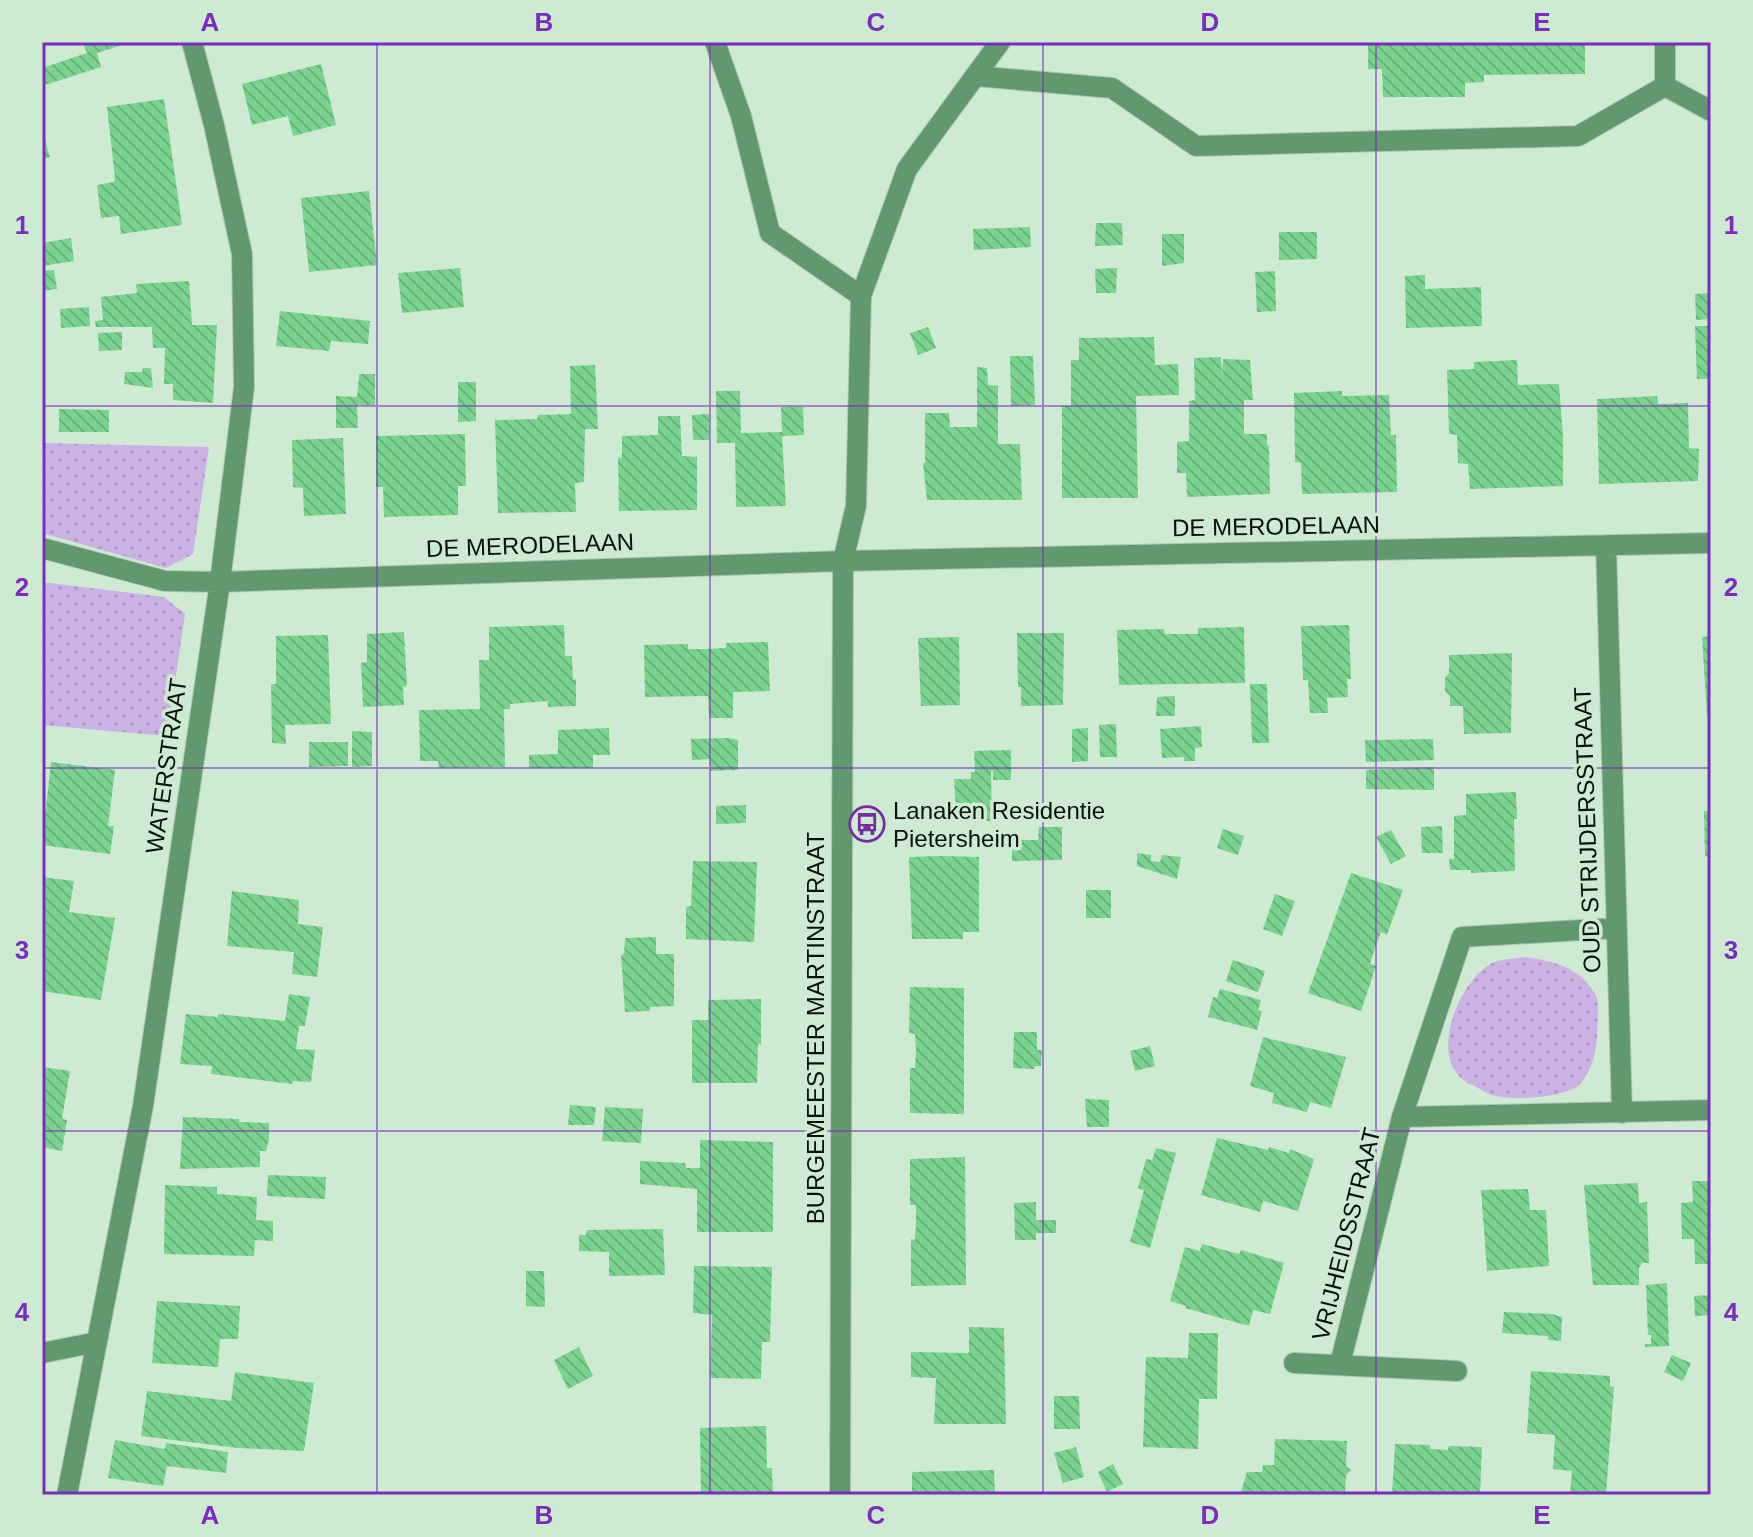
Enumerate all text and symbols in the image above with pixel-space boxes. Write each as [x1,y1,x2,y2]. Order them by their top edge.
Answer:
text: A [201,7,220,37]
text: B [535,7,553,37]
text: C [867,7,886,37]
text: D [1201,7,1219,37]
text: E [1533,7,1551,37]
text: 1 [15,210,29,240]
text: 1 [1724,210,1738,240]
street label: DE MERODELAAN [1172,511,1380,541]
street label: DE MERODELAAN [426,528,634,562]
text: 2 [15,572,29,602]
text: 2 [1724,572,1738,602]
street label: WATERSTRAAT [140,676,192,855]
street label: OUD STRIJDERSSTRAAT [1569,686,1605,974]
place label: Lanaken Residentie Pietersheim [893,797,1105,852]
bus stop icon: Lanaken Residentie Pietersheim [848,805,886,843]
street label: BURGEMEESTER MARTINSTRAAT [802,831,829,1224]
text: 3 [15,935,29,965]
text: 3 [1724,935,1738,965]
street label: VRIJHEIDSSTRAAT [1307,1125,1386,1343]
text: 4 [15,1297,30,1327]
text: 4 [1724,1297,1739,1327]
text: A [201,1500,220,1530]
text: B [535,1500,553,1530]
text: C [867,1500,886,1530]
text: D [1201,1500,1219,1530]
text: E [1533,1500,1551,1530]

